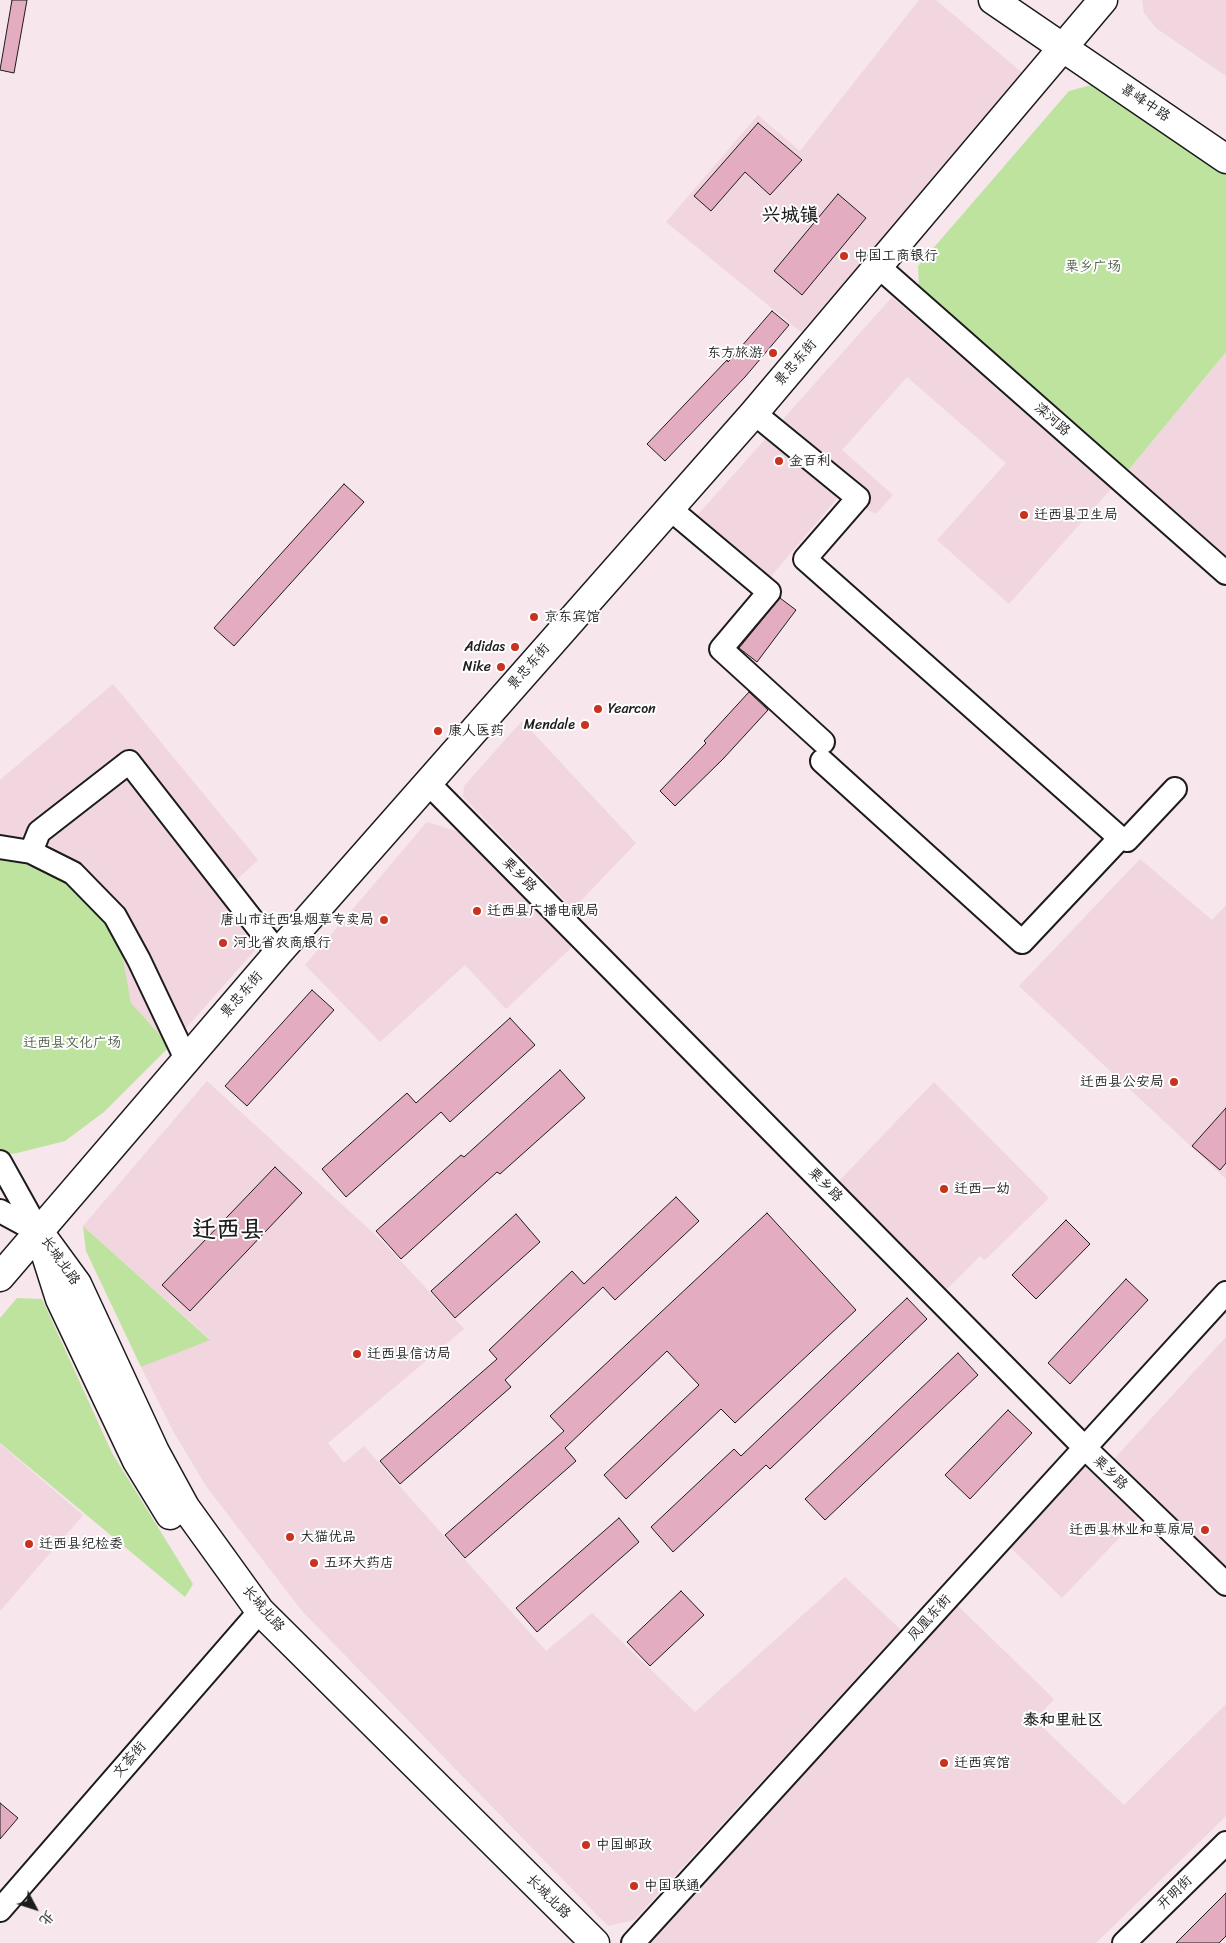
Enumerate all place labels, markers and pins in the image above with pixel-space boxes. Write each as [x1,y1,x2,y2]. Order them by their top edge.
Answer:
place label: 中国工商银行 [854,248,938,264]
marker: 中国工商银行 [838,250,850,262]
place label: 东方旅游 [707,345,763,361]
marker: 东方旅游 [767,347,779,359]
place label: 金百利 [789,453,831,469]
marker: 金百利 [773,455,785,467]
place label: 迁西县卫生局 [1034,507,1118,523]
marker: 迁西县卫生局 [1018,509,1030,521]
place label: 京东宾馆 [544,609,600,625]
marker: 京东宾馆 [528,611,540,623]
place label: Adidas [464,639,505,655]
marker: Adidas [509,641,521,653]
place label: Nike [463,659,491,675]
marker: Nike [495,661,507,673]
place label: Yearcon [608,701,656,717]
marker: Yearcon [592,703,604,715]
place label: Mendale [524,717,575,733]
marker: Mendale [579,719,591,731]
place label: 康人医药 [448,723,504,739]
marker: 康人医药 [432,725,444,737]
place label: 迁西县广播电视局 [487,903,599,919]
marker: 迁西县广播电视局 [471,905,483,917]
place label: 唐山市迁西县烟草专卖局 [220,912,374,928]
marker: 唐山市迁西县烟草专卖局 [378,914,390,926]
place label: 河北省农商银行 [233,935,331,951]
marker: 河北省农商银行 [217,937,229,949]
place label: 迁西县公安局 [1080,1074,1164,1090]
marker: 迁西县公安局 [1168,1076,1180,1088]
place label: 迁西一幼 [954,1181,1010,1197]
marker: 迁西一幼 [938,1183,950,1195]
place label: 迁西县信访局 [367,1346,451,1362]
marker: 迁西县信访局 [351,1348,363,1360]
place label: 迁西县林业和草原局 [1069,1522,1195,1538]
marker: 迁西县林业和草原局 [1199,1524,1211,1536]
place label: 大猫优品 [300,1529,356,1545]
marker: 大猫优品 [284,1531,296,1543]
place label: 迁西县纪检委 [39,1536,123,1552]
marker: 迁西县纪检委 [23,1538,35,1550]
place label: 五环大药店 [324,1555,394,1571]
marker: 五环大药店 [308,1557,320,1569]
place label: 迁西宾馆 [954,1755,1010,1771]
marker: 迁西宾馆 [938,1757,950,1769]
place label: 中国邮政 [596,1837,652,1853]
marker: 中国邮政 [580,1839,592,1851]
place label: 中国联通 [644,1878,700,1894]
marker: 中国联通 [628,1880,640,1892]

